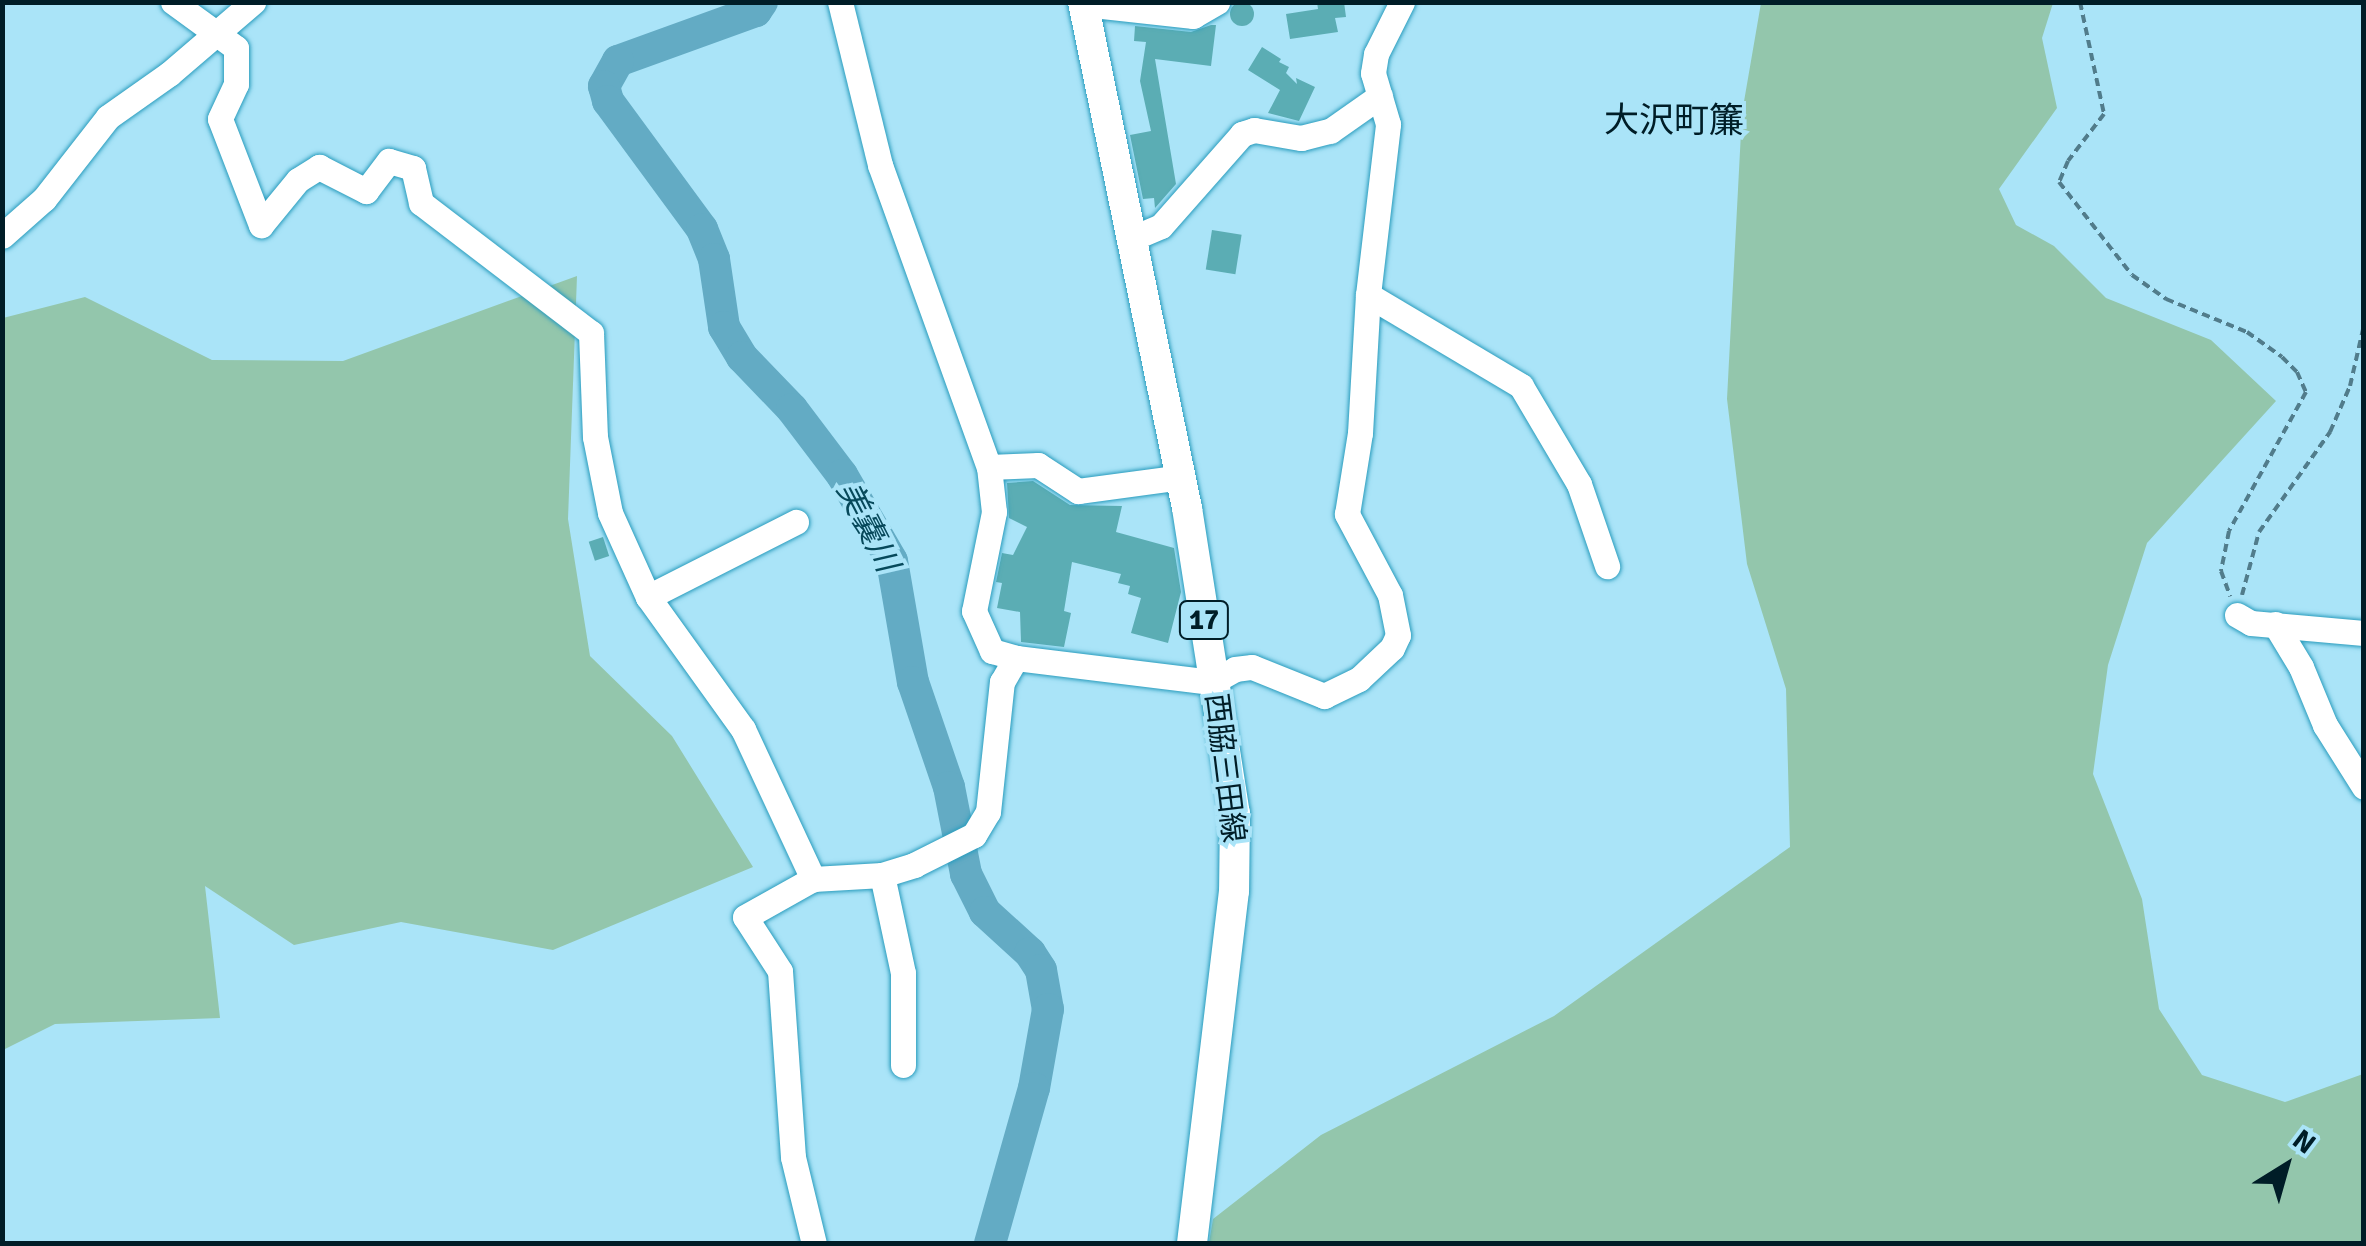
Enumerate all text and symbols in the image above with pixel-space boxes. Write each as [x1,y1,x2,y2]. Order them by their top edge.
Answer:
district label: 大沢町簾 [1604,100,1744,142]
water label: 美嚢川 [828,476,906,578]
road number: 17 [1176,597,1232,643]
street label: 西脇三田線 [1197,691,1251,845]
north arrow [2236,1116,2336,1216]
text: N [2286,1123,2322,1161]

